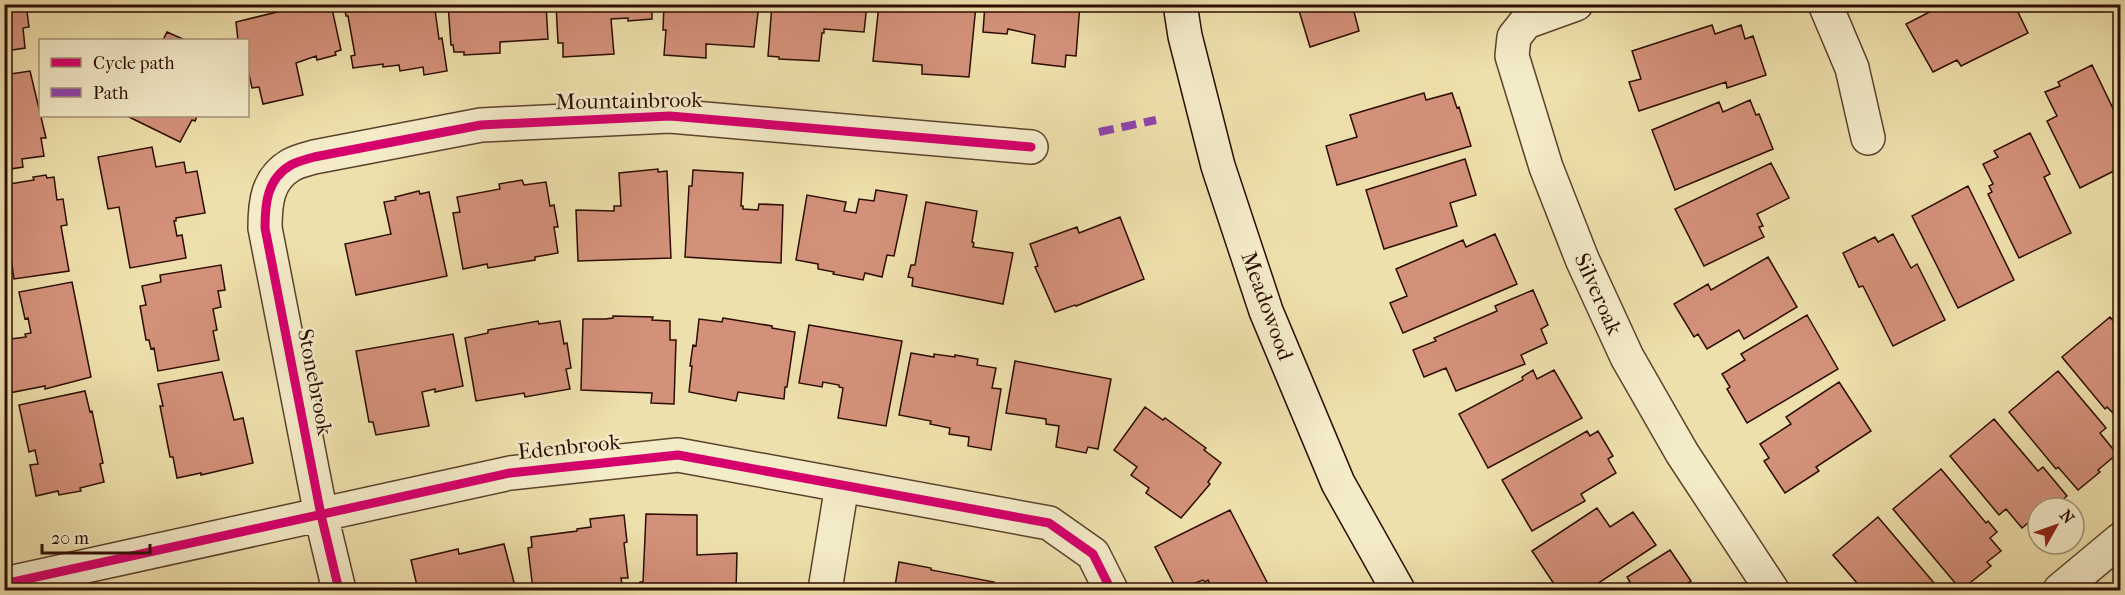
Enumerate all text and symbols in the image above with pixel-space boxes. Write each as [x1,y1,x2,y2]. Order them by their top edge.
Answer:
legend [39,39,249,117]
text: Cycle path [93,53,174,74]
text: Path [93,83,129,104]
street label: Mountainbrook [555,87,703,115]
street label: Meadowood [1235,248,1299,365]
street label: Silveroak [1568,249,1628,340]
street label: Stonebrook [292,327,338,438]
street label: Edenbrook [516,429,622,465]
north arrow [2026,496,2086,556]
text: N [2056,506,2079,528]
scale bar [42,517,150,555]
text: 20 m [51,528,89,549]

